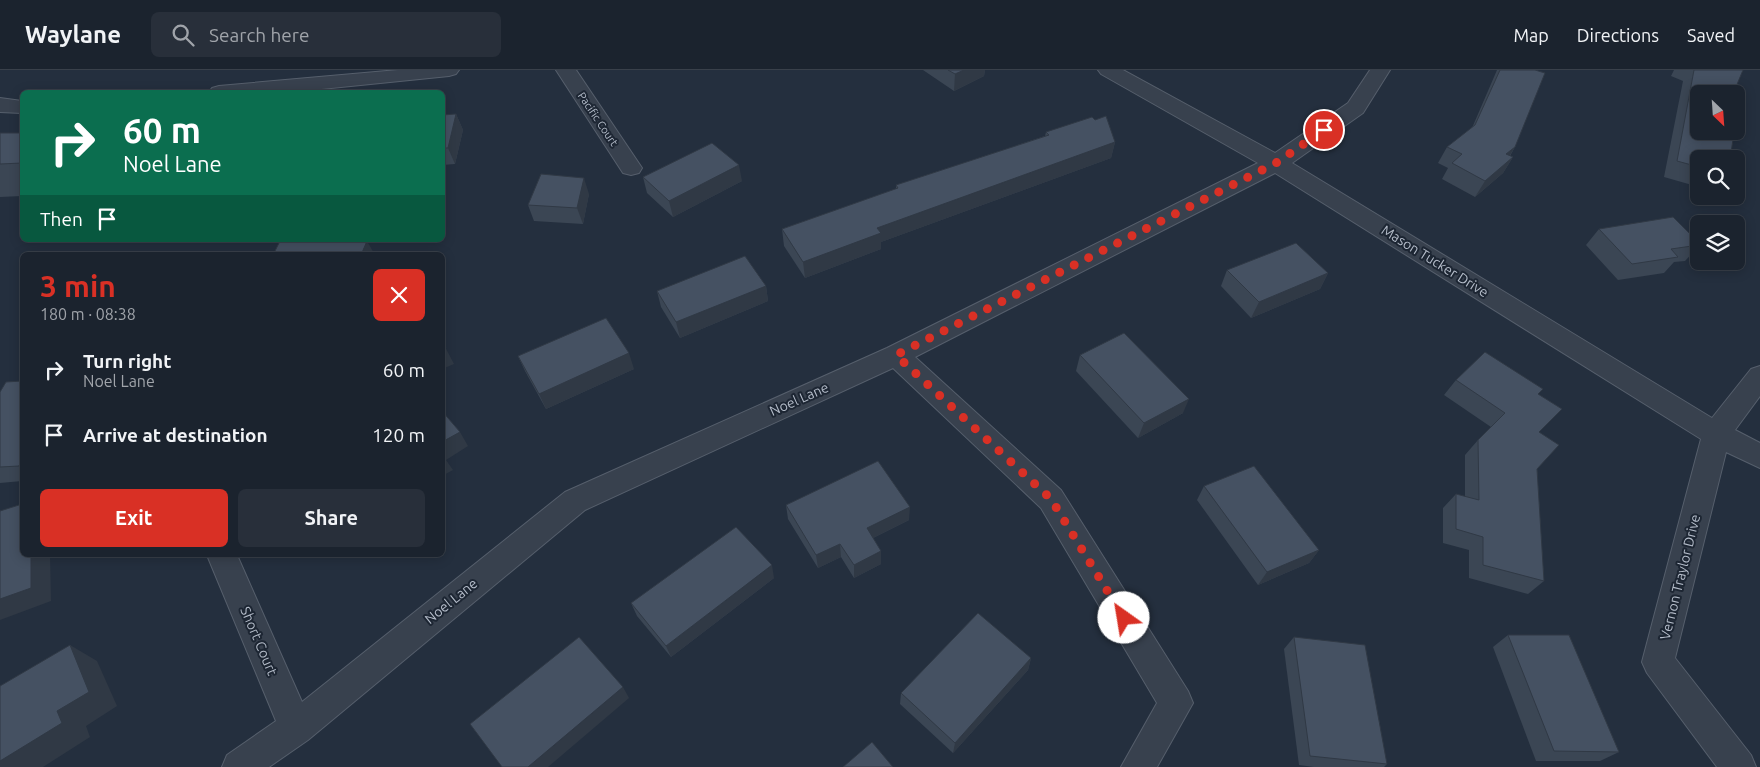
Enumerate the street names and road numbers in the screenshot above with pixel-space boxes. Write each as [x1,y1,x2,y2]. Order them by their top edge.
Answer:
street label: Pacific Court [576,90,621,149]
street label: Mason Tucker Drive [1379,222,1491,300]
street label: Noel Lane [767,379,831,419]
street label: Vernon Traylor Drive [1657,513,1703,641]
street label: Noel Lane [422,575,480,627]
street label: Short Court [237,604,281,678]

